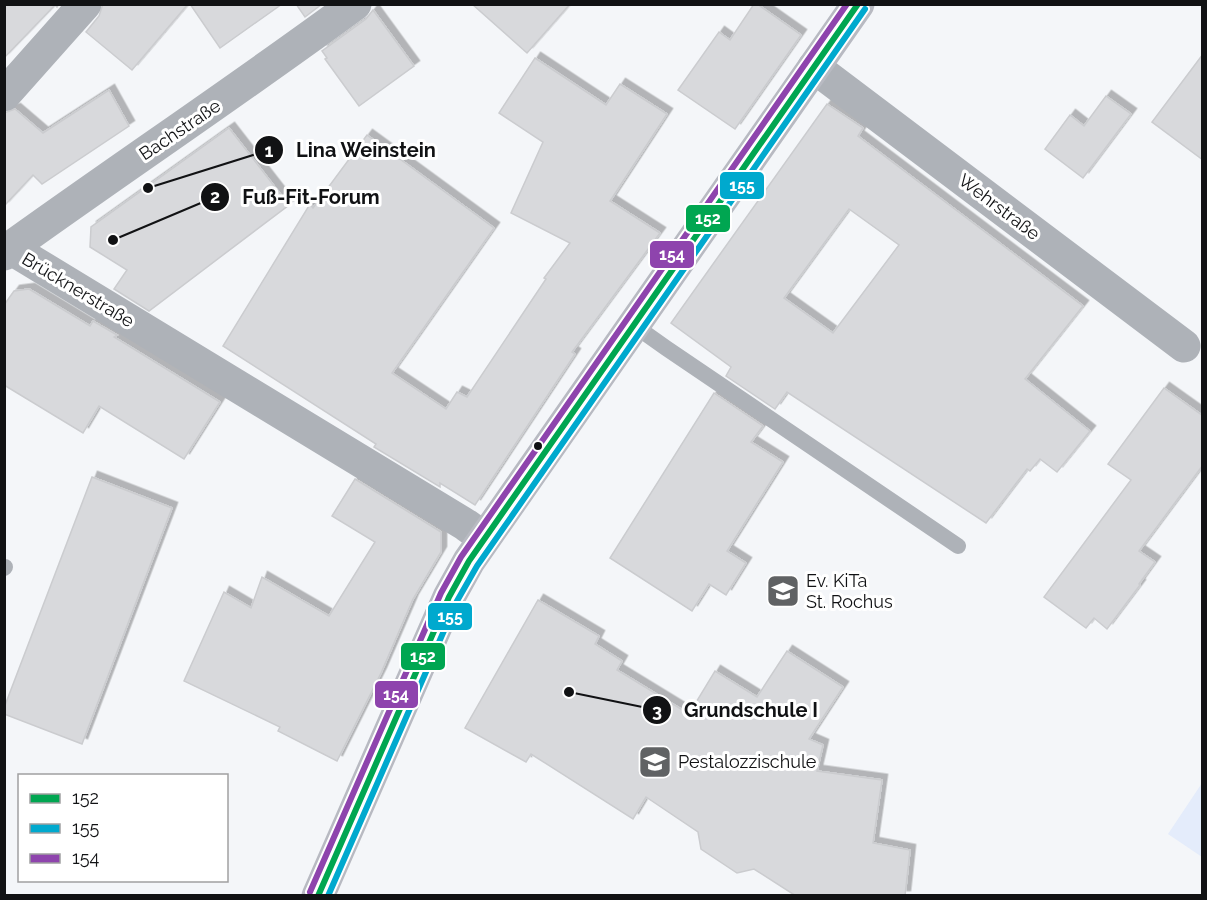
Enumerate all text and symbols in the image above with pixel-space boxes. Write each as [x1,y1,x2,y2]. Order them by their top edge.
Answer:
street label: Bachstraße [135,95,225,164]
callout: Lina Weinstein [254,131,448,169]
text: Lina Weinstein [296,138,436,162]
text: 1 [265,140,274,161]
street label: Wehrstraße [955,169,1044,244]
line badge: 155 [719,171,765,200]
text: 155 [729,176,755,195]
callout: Fuß-Fit-Forum [200,178,392,216]
text: Fuß-Fit-Forum [242,185,380,209]
text: 2 [210,186,220,207]
line badge: 152 [685,204,731,233]
text: 152 [695,209,721,228]
line badge: 154 [649,240,695,269]
text: 154 [659,245,685,264]
street label: Brücknerstraße [18,248,139,332]
unlabelled marker [532,440,544,452]
place label: Ev. KiTa St. Rochus [806,570,893,612]
school or university icon: Ev. KiTa St. Rochus [765,573,801,609]
line badge: 155 [427,602,473,631]
text: 155 [437,607,463,626]
line badge: 152 [400,642,446,671]
text: 152 [410,647,436,666]
line badge: 154 [374,680,419,709]
text: 154 [383,685,409,704]
callout: Grundschule I [642,691,830,729]
text: Grundschule I [684,698,818,722]
text: 3 [652,700,662,721]
school or university icon: Pestalozzischule [637,744,673,780]
place label: Pestalozzischule [678,751,817,772]
legend [18,774,228,882]
text: 152 [72,787,99,808]
text: 155 [72,817,100,838]
text: 154 [72,847,100,868]

